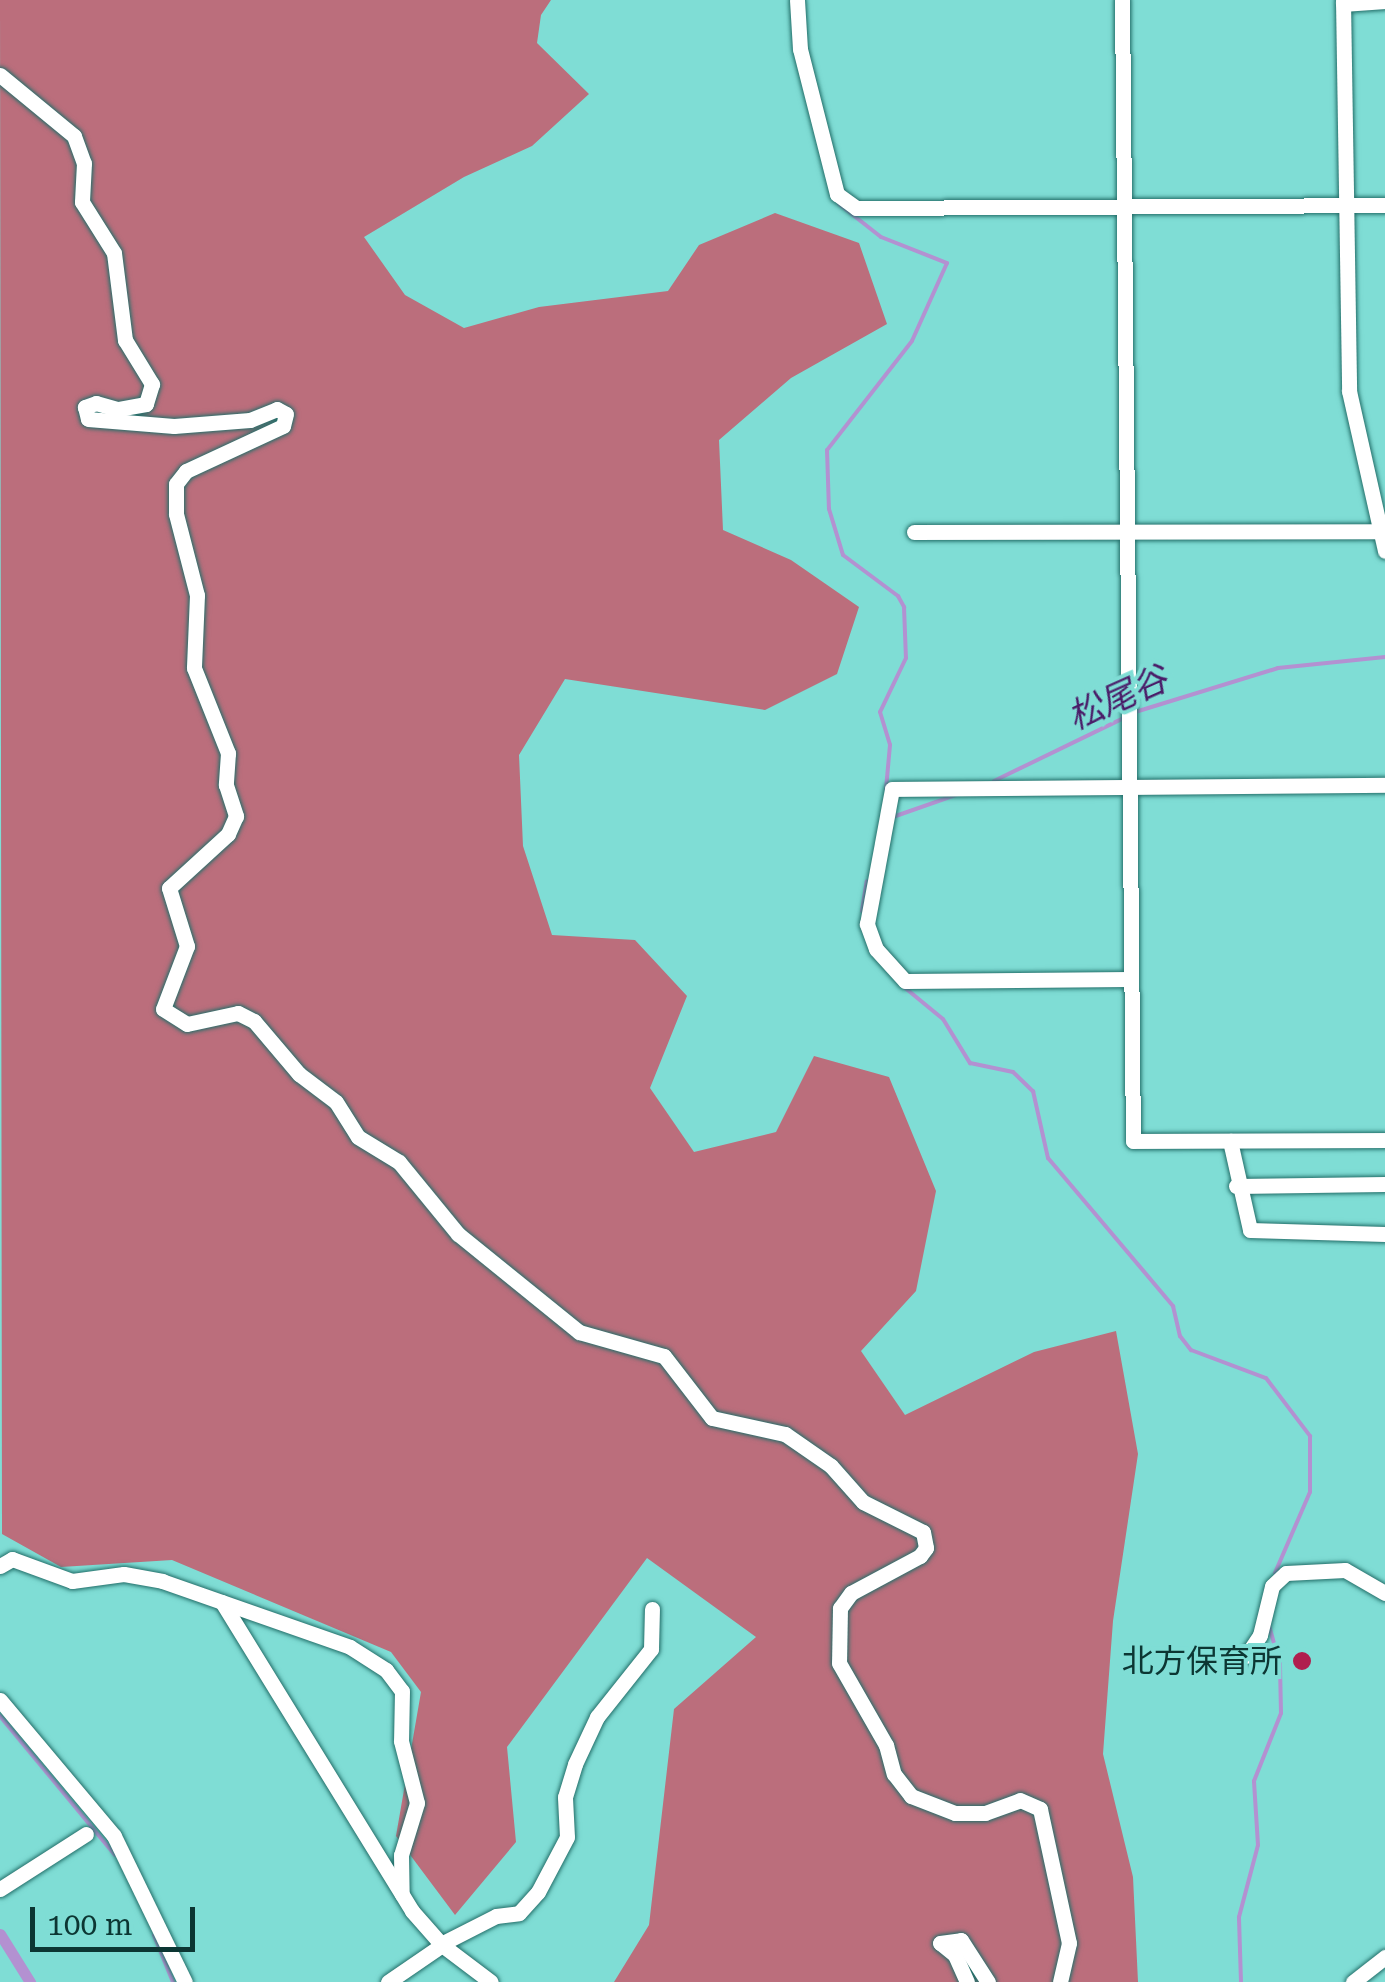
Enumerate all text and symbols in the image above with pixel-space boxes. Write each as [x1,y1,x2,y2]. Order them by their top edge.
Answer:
water label: 松尾谷 [1061,658,1175,740]
place label: 北方保育所 [1122,1642,1282,1680]
marker: 北方保育所 [1291,1650,1313,1672]
scale bar [35,1887,200,1949]
text: 100 m [47,1907,132,1942]

